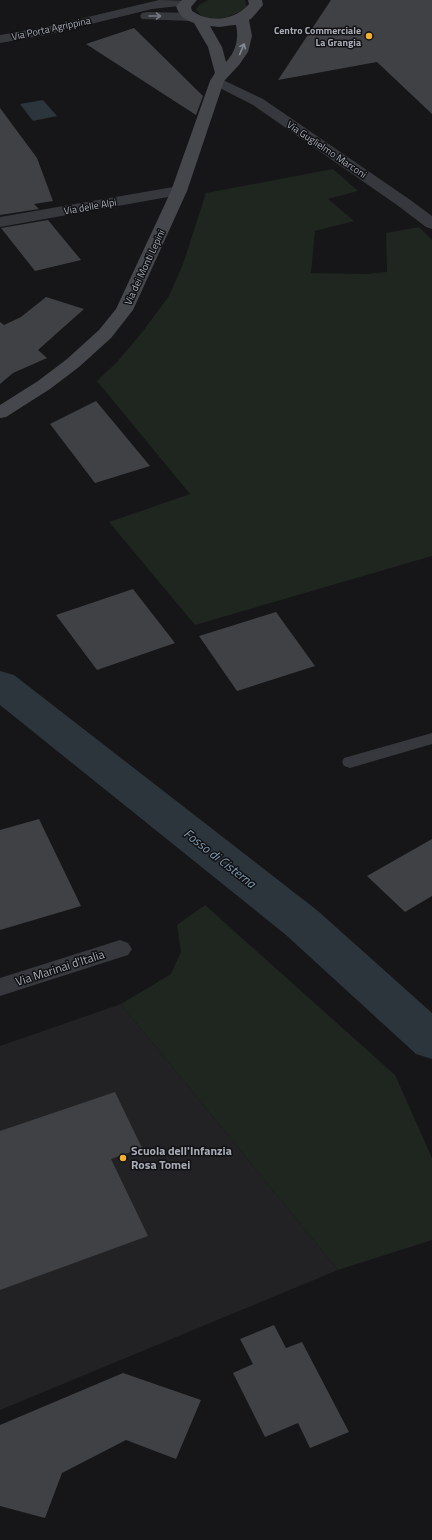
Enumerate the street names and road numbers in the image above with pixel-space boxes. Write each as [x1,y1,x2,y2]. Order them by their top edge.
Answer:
street label: Via Porta Agrippina [10,13,92,44]
street label: Via Guglielmo Marconi [284,117,370,182]
street label: Via delle Alpi [63,194,118,218]
street label: Via dei Monti Lepini [120,227,169,307]
street label: Via Marinai d'Italia [13,944,107,991]

